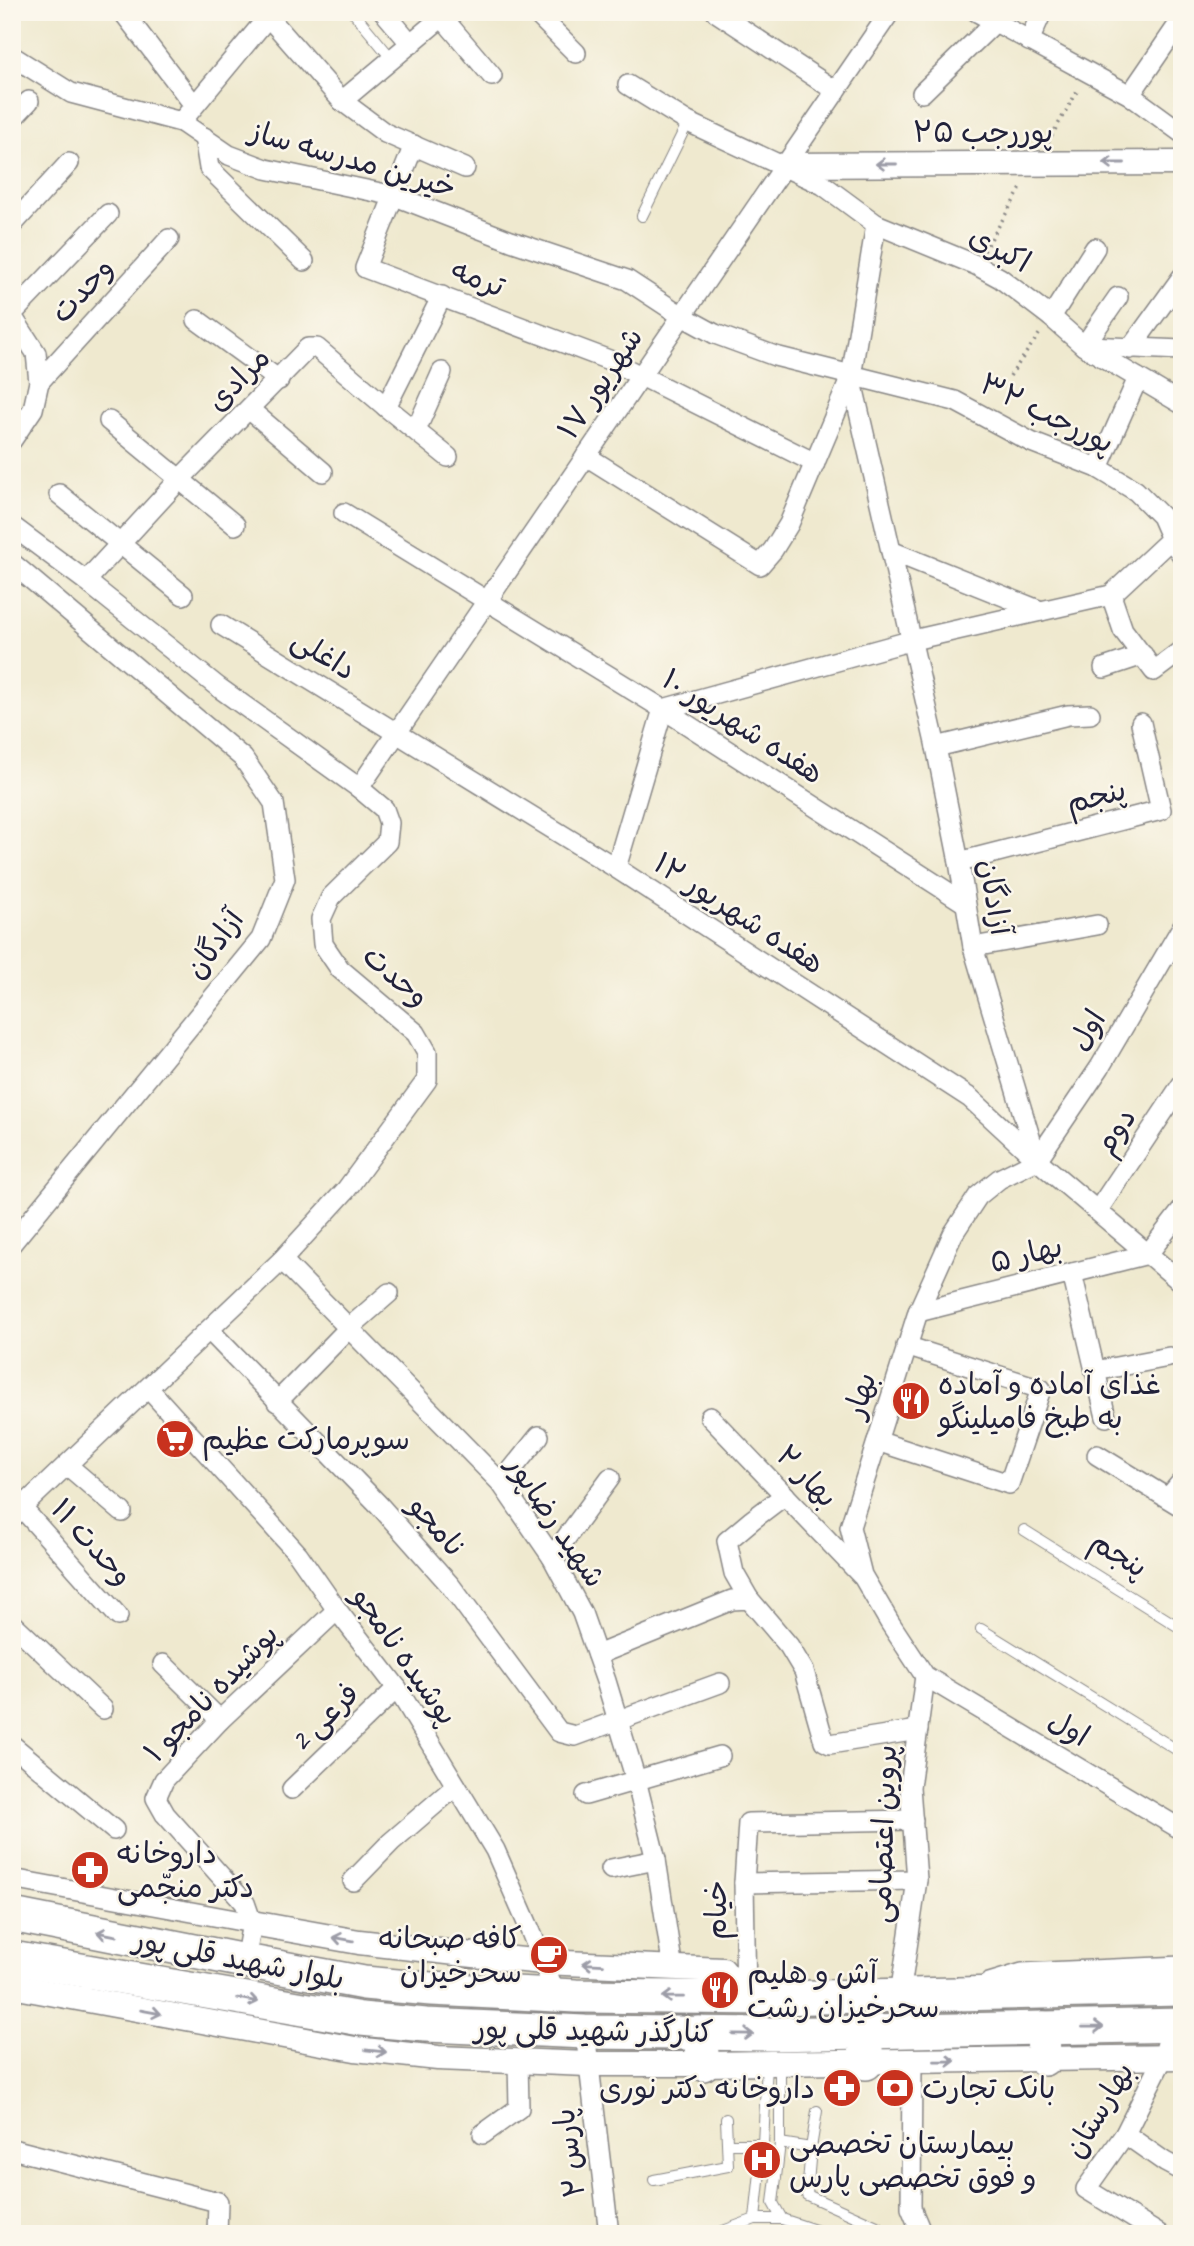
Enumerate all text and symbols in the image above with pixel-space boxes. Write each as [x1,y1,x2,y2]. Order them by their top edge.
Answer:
street label: خیرین مدرسه ساز [243,111,461,207]
street label: پوررجب ۲۵ [913,113,1053,151]
one-way arrow [1102,156,1125,170]
one-way arrow [875,157,898,171]
street label: اکبری [963,217,1037,281]
street label: وحدت [42,249,122,331]
street label: ترمه [446,250,511,306]
street label: ۱۷ شهریور [549,320,651,446]
street label: مرادی [198,339,278,419]
street label: پوررجب ۳۲ [974,364,1120,462]
street label: داغلی [285,620,363,688]
street label: هفده شهریور ۱۰ [655,660,831,792]
street label: پنجم [1062,770,1131,825]
street label: هفده شهریور ۱۲ [647,844,831,982]
street label: آزادگان [970,856,1021,940]
street label: آزادگان [176,901,253,986]
street label: وحدت [355,937,437,1015]
street label: اول [1060,1002,1114,1058]
street label: دوم [1086,1100,1148,1164]
street label: بهار ۵ [986,1227,1066,1281]
place label: غذای آماده و آماده به طبخ فامیلینگو [936,1365,1161,1438]
street label: بهار [834,1368,885,1425]
restaurant icon: غذای آماده و آماده به طبخ فامیلینگو [890,1380,932,1422]
supermarket icon: سوپرمارکت عظیم [154,1418,196,1460]
place label: سوپرمارکت عظیم [202,1420,410,1461]
street label: بهار ۲ [768,1437,846,1515]
street label: شهید رضاپور [497,1447,614,1595]
street label: نامجو [399,1487,474,1564]
street label: وحدت ۱۱ [43,1490,141,1594]
street label: پنجم [1082,1522,1155,1589]
street label: پوشیده نامجو [342,1578,466,1732]
street label: پوشیده نامجو ۱ [136,1616,286,1770]
street label: فرعی 2 [281,1675,367,1759]
street label: اول [1041,1701,1097,1755]
street label: پروین اعتصامی [861,1744,905,1924]
place label: داروخانه دکتر منجّمی [117,1834,254,1906]
pharmacy icon: داروخانه دکتر منجّمی [69,1849,111,1891]
street label: خیام [697,1880,738,1940]
street label: بلوار شهید قلی پور [128,1919,348,1998]
place label: کافه صبحانه سحرخیزان [378,1919,522,1991]
one-way arrow [96,1926,119,1940]
one-way arrow [332,1932,355,1946]
cafe icon: کافه صبحانه سحرخیزان [528,1934,570,1976]
place label: آش و هلیم سحرخیزان رشت [747,1954,940,2026]
one-way arrow [582,1958,605,1971]
restaurant icon: آش و هلیم سحرخیزان رشت [699,1969,741,2011]
one-way arrow [661,1990,684,2004]
one-way arrow [236,1993,259,2007]
one-way arrow [139,2006,162,2020]
street label: کنارگذر شهید قلی پور [471,2009,714,2051]
one-way arrow [1081,2020,1104,2034]
one-way arrow [731,2027,754,2041]
one-way arrow [364,2045,386,2058]
one-way arrow [934,2054,957,2068]
street label: بهارستان [1056,2055,1142,2165]
pharmacy icon: داروخانه دکتر نوری [821,2067,863,2109]
bank icon: بانک تجارت [874,2067,916,2109]
place label: داروخانه دکتر نوری [599,2069,815,2107]
place label: بانک تجارت [922,2069,1056,2107]
street label: پارس ۲ [545,2106,593,2200]
place label: بیمارستان تخصصی و فوق تخصصی پارس [789,2124,1037,2196]
hospital icon: بیمارستان تخصصی و فوق تخصصی پارس [741,2139,783,2181]

